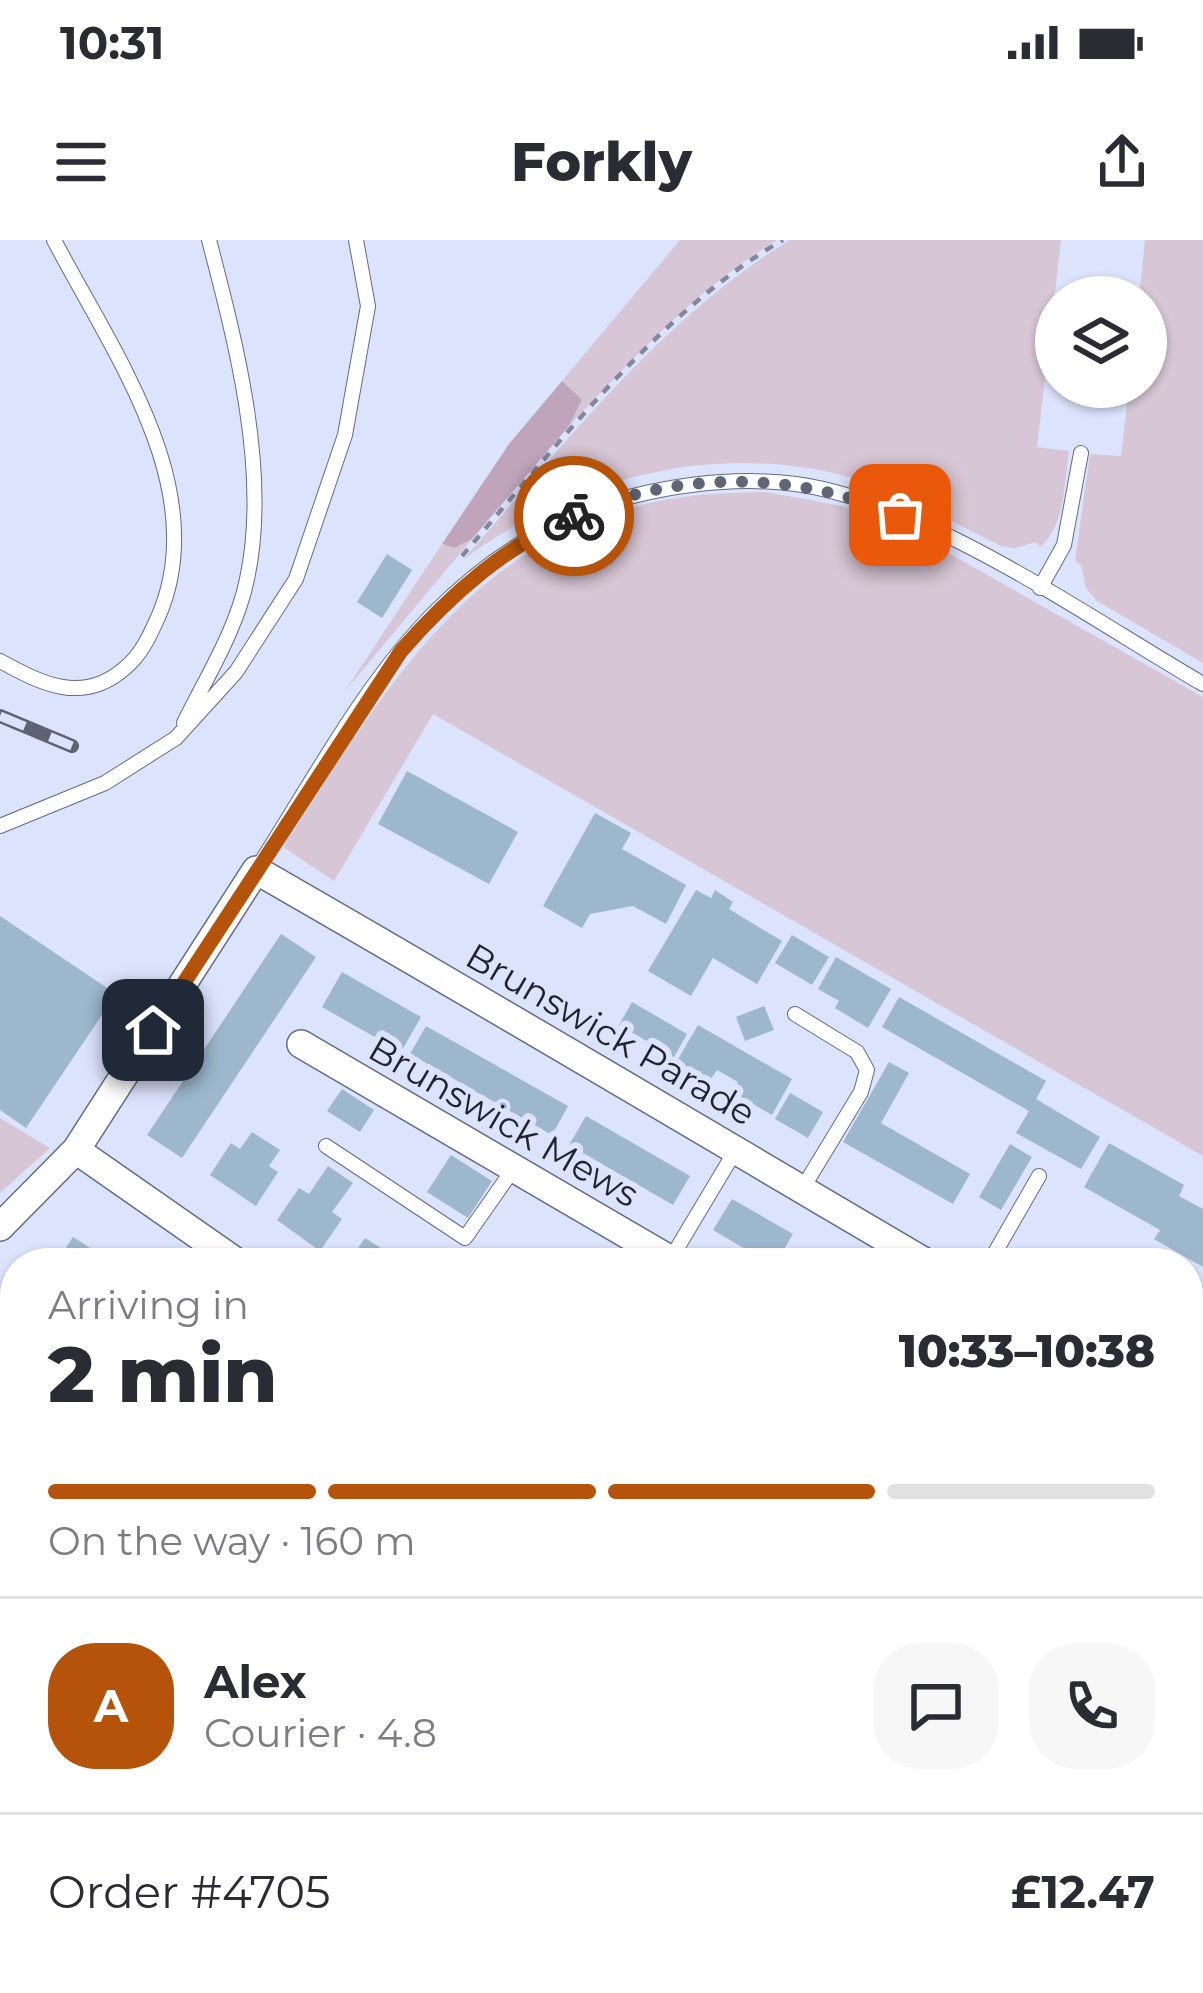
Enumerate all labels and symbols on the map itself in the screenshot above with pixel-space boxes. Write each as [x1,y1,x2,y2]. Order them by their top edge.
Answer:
courier [514,456,634,576]
pin [849,464,951,566]
street label: Brunswick Parade [459,933,763,1135]
pin [102,979,204,1081]
street label: Brunswick Mews [361,1026,647,1216]

